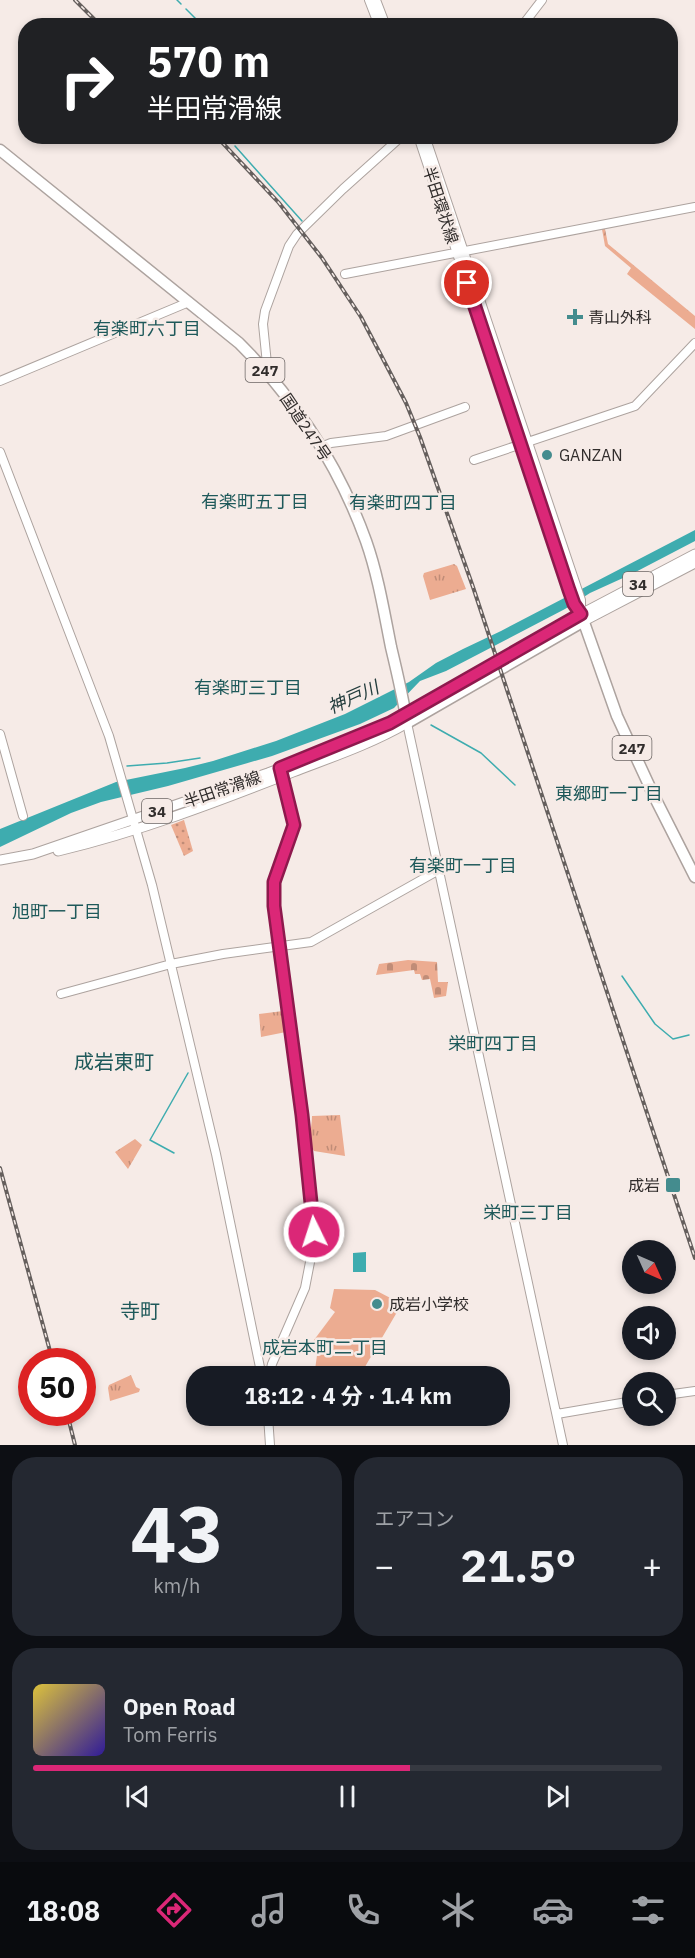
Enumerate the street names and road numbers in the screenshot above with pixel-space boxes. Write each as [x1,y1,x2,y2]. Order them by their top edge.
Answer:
street label: 半田環状線 [419,164,463,246]
road number: 247 [246,358,284,382]
street label: 国道247号 [276,390,336,464]
road number: 34 [623,572,653,596]
road number: 247 [612,736,652,760]
street label: 半田常滑線 [181,767,263,811]
road number: 34 [142,799,172,823]

